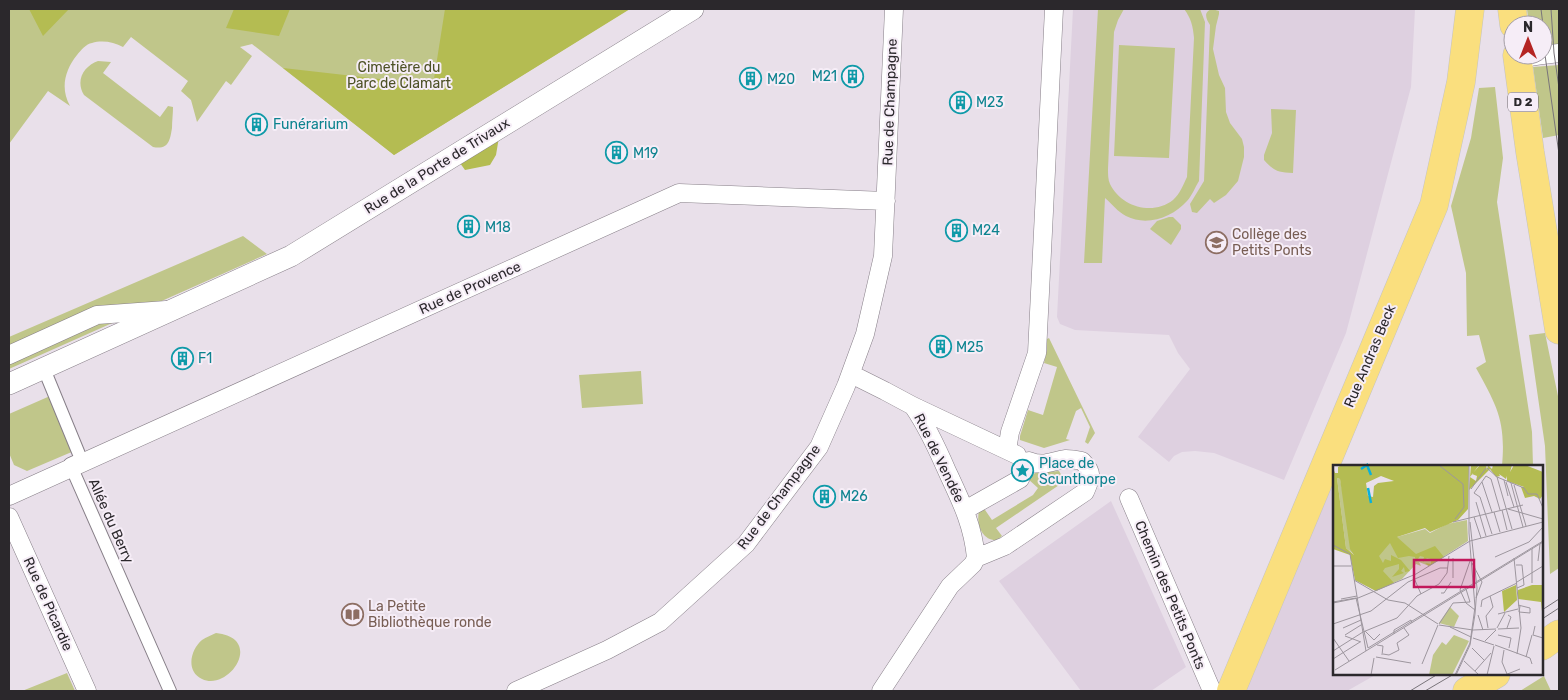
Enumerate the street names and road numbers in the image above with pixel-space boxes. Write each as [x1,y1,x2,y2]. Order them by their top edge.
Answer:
street label: Rue de Champagne [879,38,901,166]
road number: D 2 [1508,92,1538,111]
street label: Rue de la Porte de Trivaux [361,114,513,218]
street label: Rue de Provence [416,258,524,318]
street label: Rue Andras Beck [1341,301,1400,410]
street label: Rue de Vendée [910,411,968,505]
street label: Rue de Champagne [734,441,824,553]
street label: Allée du Berry [85,476,137,566]
street label: Chemin des Petits Ponts [1131,518,1209,672]
street label: Rue de Picardie [20,554,76,654]

